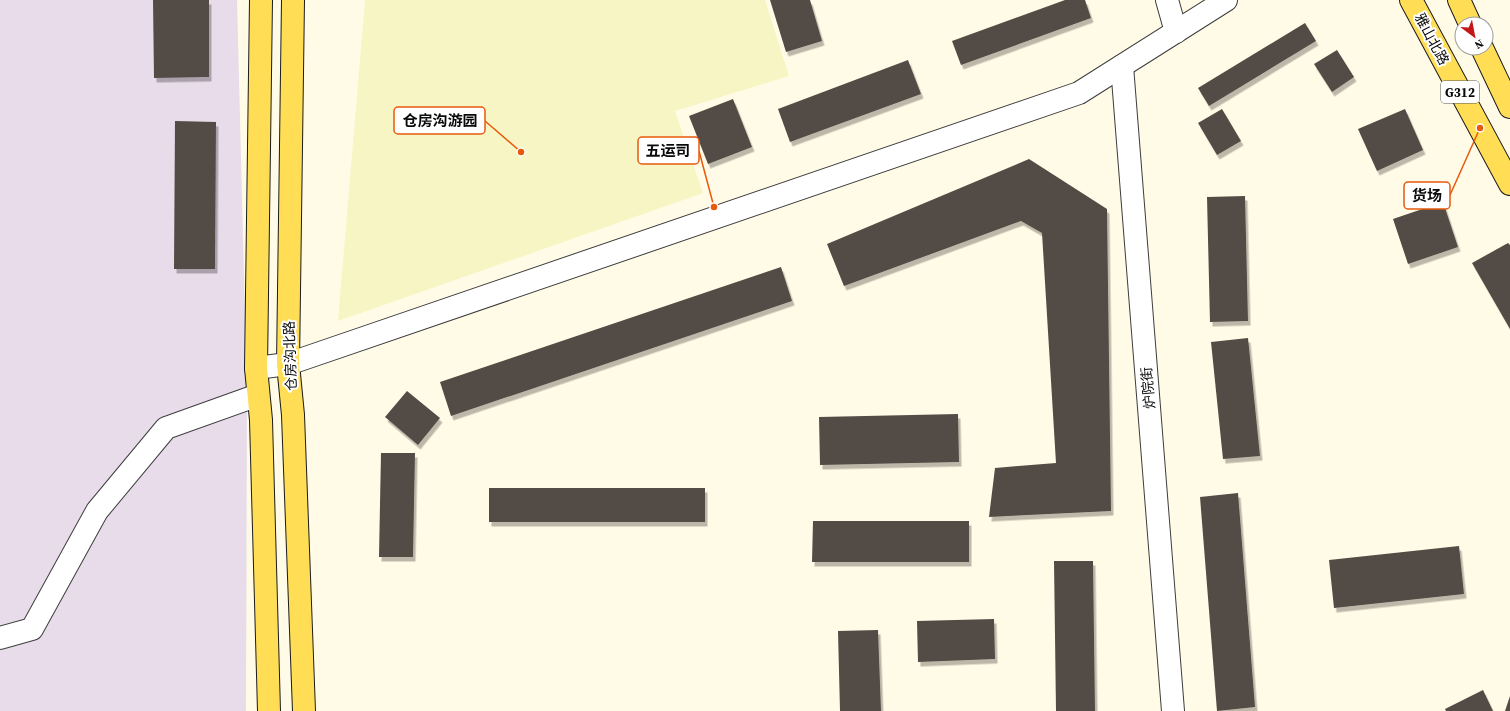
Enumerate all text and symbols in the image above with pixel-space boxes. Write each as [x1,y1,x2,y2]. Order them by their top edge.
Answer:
street label: 雅山北路 [1410,10,1454,68]
north arrow [1454,16,1494,56]
text: N [1472,36,1486,53]
road number: G312 [1441,81,1479,103]
callout: 仓房沟游园 [394,107,485,134]
text: 仓房沟游园 [402,110,478,131]
callout: 五运司 [638,137,699,164]
text: 五运司 [645,140,691,161]
callout: 货场 [1404,182,1450,209]
text: 货场 [1412,185,1442,206]
street label: 仓房沟北路 [279,321,301,391]
street label: 炉院街 [1136,366,1160,410]

